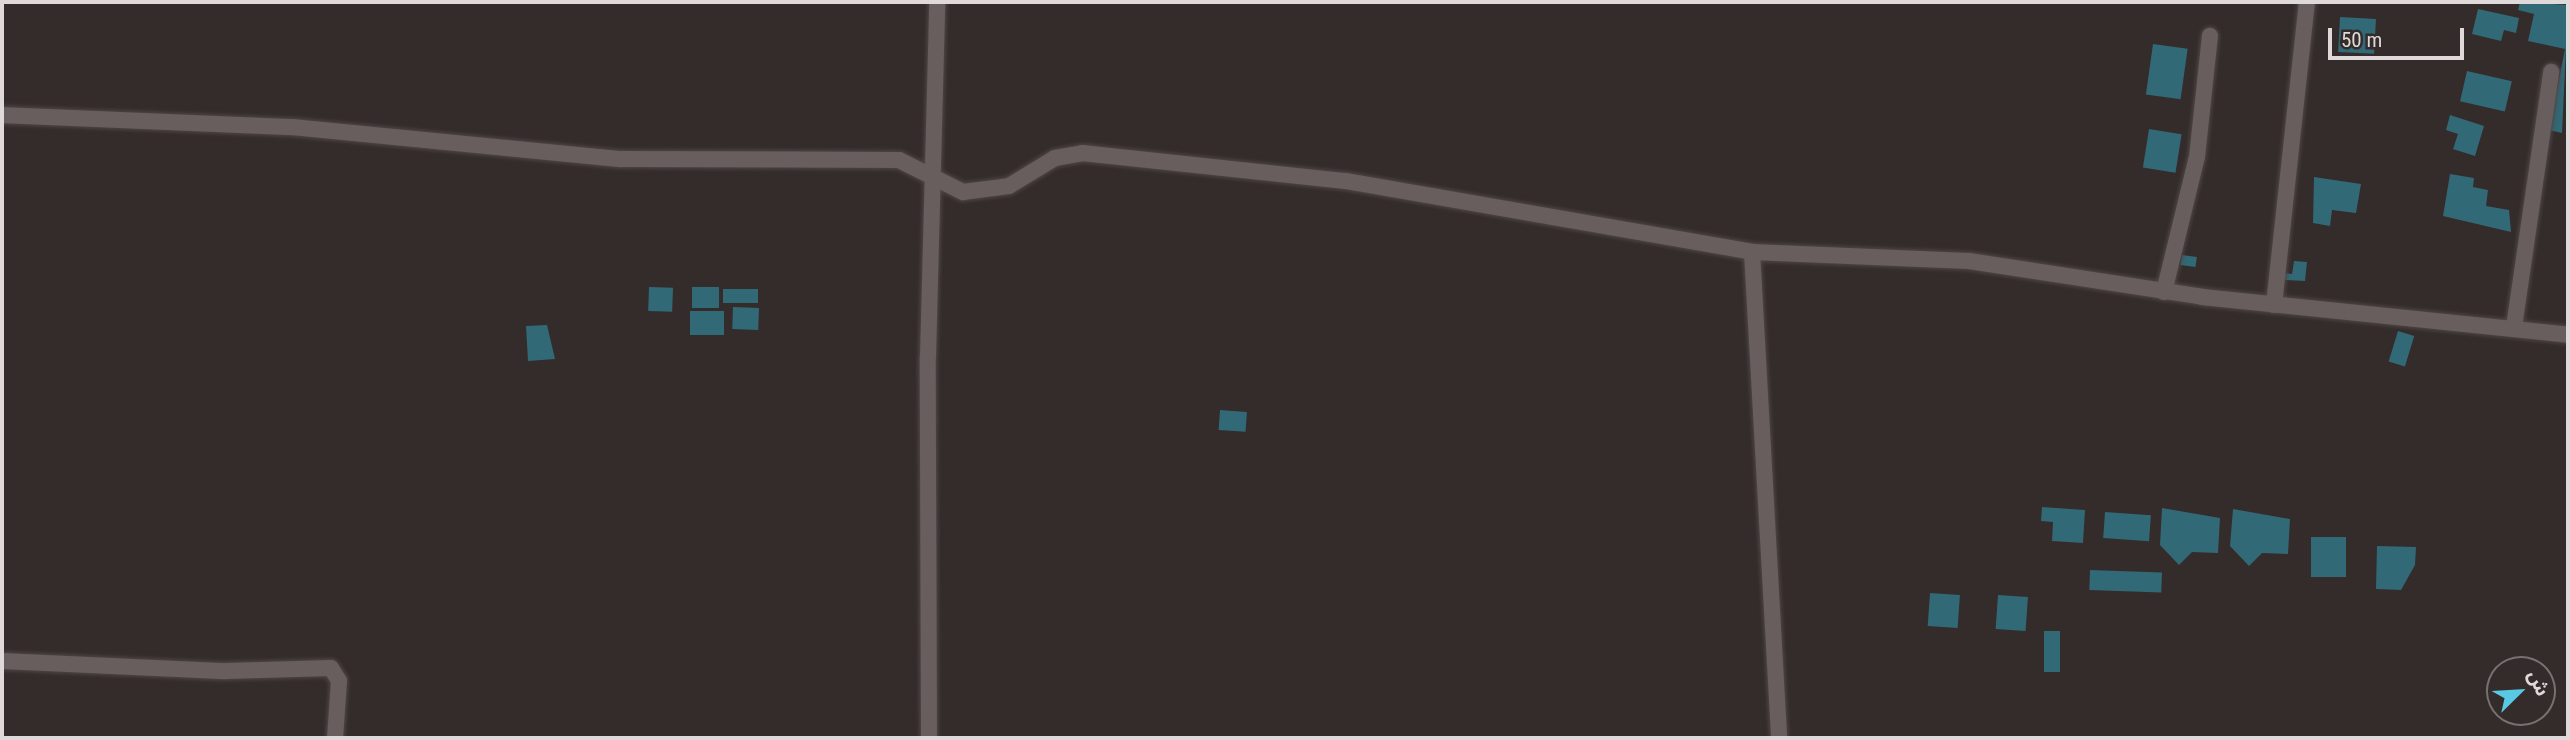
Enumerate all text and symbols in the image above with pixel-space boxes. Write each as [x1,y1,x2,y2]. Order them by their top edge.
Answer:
scale bar [2332,14,2468,58]
text: 50 m [2341,28,2382,52]
north arrow [2486,656,2556,726]
text: ش [2523,667,2555,700]

